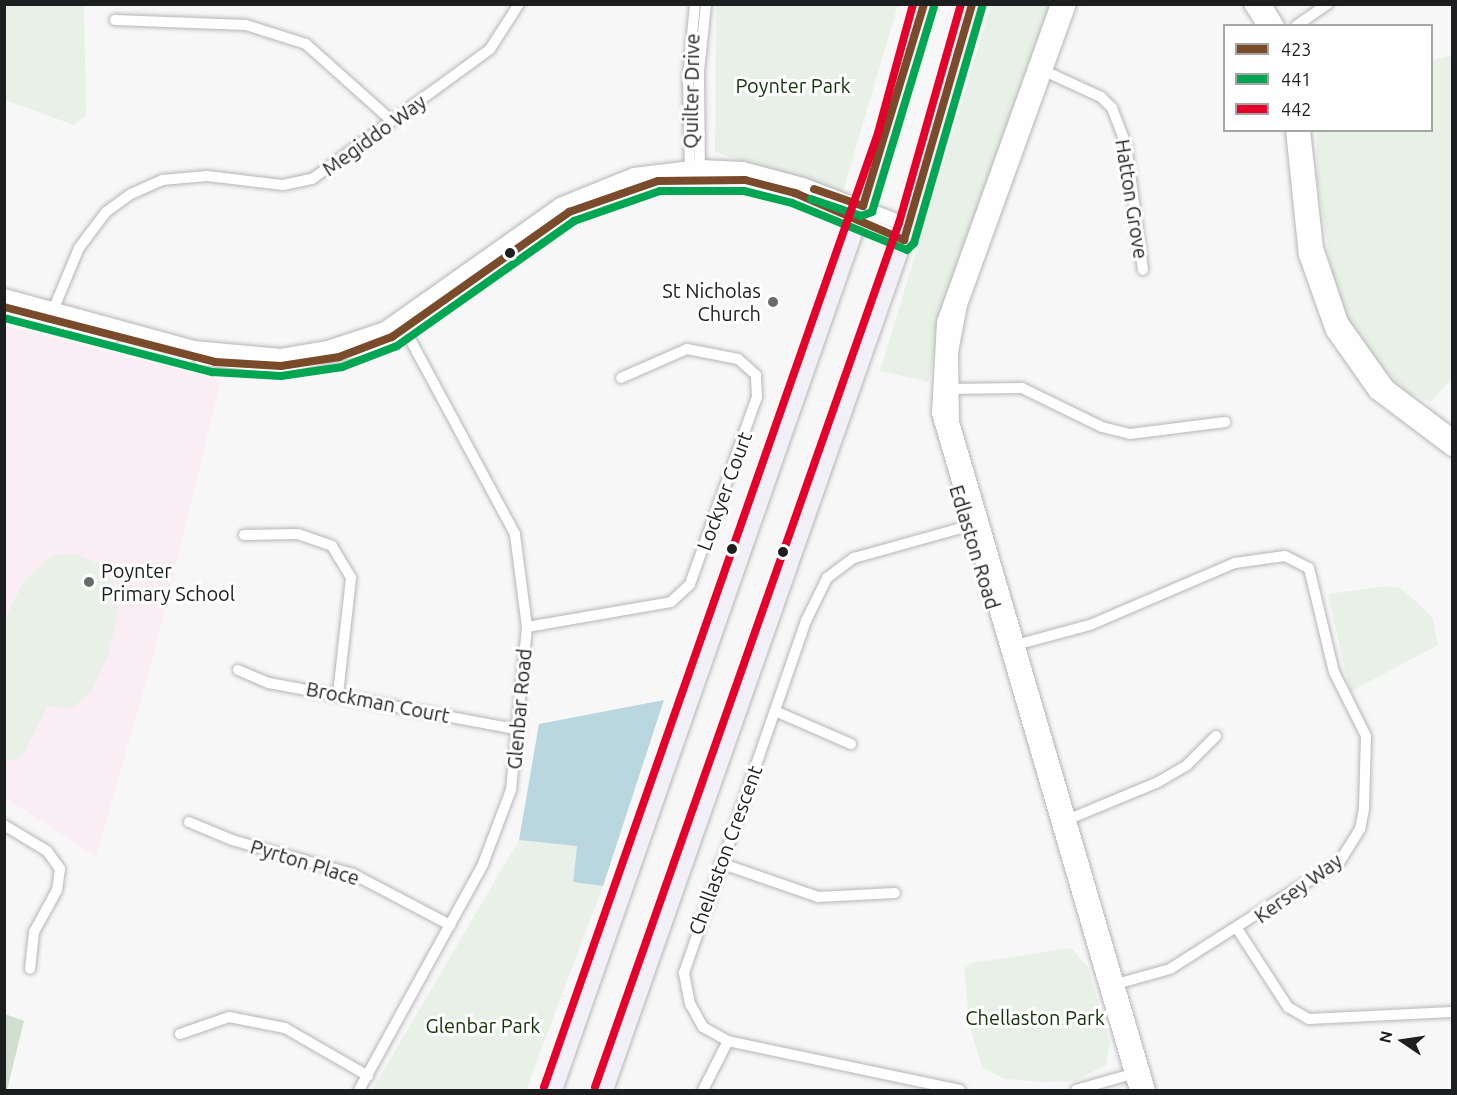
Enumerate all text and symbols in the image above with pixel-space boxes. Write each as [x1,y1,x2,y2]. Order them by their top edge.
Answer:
legend [1223,24,1433,132]
street label: Quilter Drive [678,33,704,149]
text: 423 [1281,39,1311,59]
text: 441 [1281,69,1311,89]
park label: Poynter Park [735,73,851,97]
street label: Megiddo Way [317,89,431,181]
text: 442 [1281,99,1311,119]
street label: Hatton Grove [1111,137,1153,261]
unlabelled marker [504,247,516,259]
place label: St Nicholas Church [662,278,761,325]
marker: St Nicholas Church [766,295,780,309]
street label: Lockyer Court [691,428,757,554]
street label: Edlaston Road [945,482,1005,612]
unlabelled marker [726,543,738,555]
unlabelled marker [777,546,789,558]
place label: Poynter Primary School [101,558,235,605]
marker: Poynter Primary School [82,575,96,589]
street label: Glenbar Road [502,648,536,770]
street label: Brockman Court [304,676,452,728]
street label: Chellaston Crescent [683,762,767,938]
street label: Pyrton Place [248,834,362,890]
street label: Kersey Way [1249,848,1347,928]
park label: Chellaston Park [965,1005,1105,1029]
north arrow [1373,1011,1433,1071]
park label: Glenbar Park [426,1013,540,1037]
text: N [1375,1029,1396,1045]

